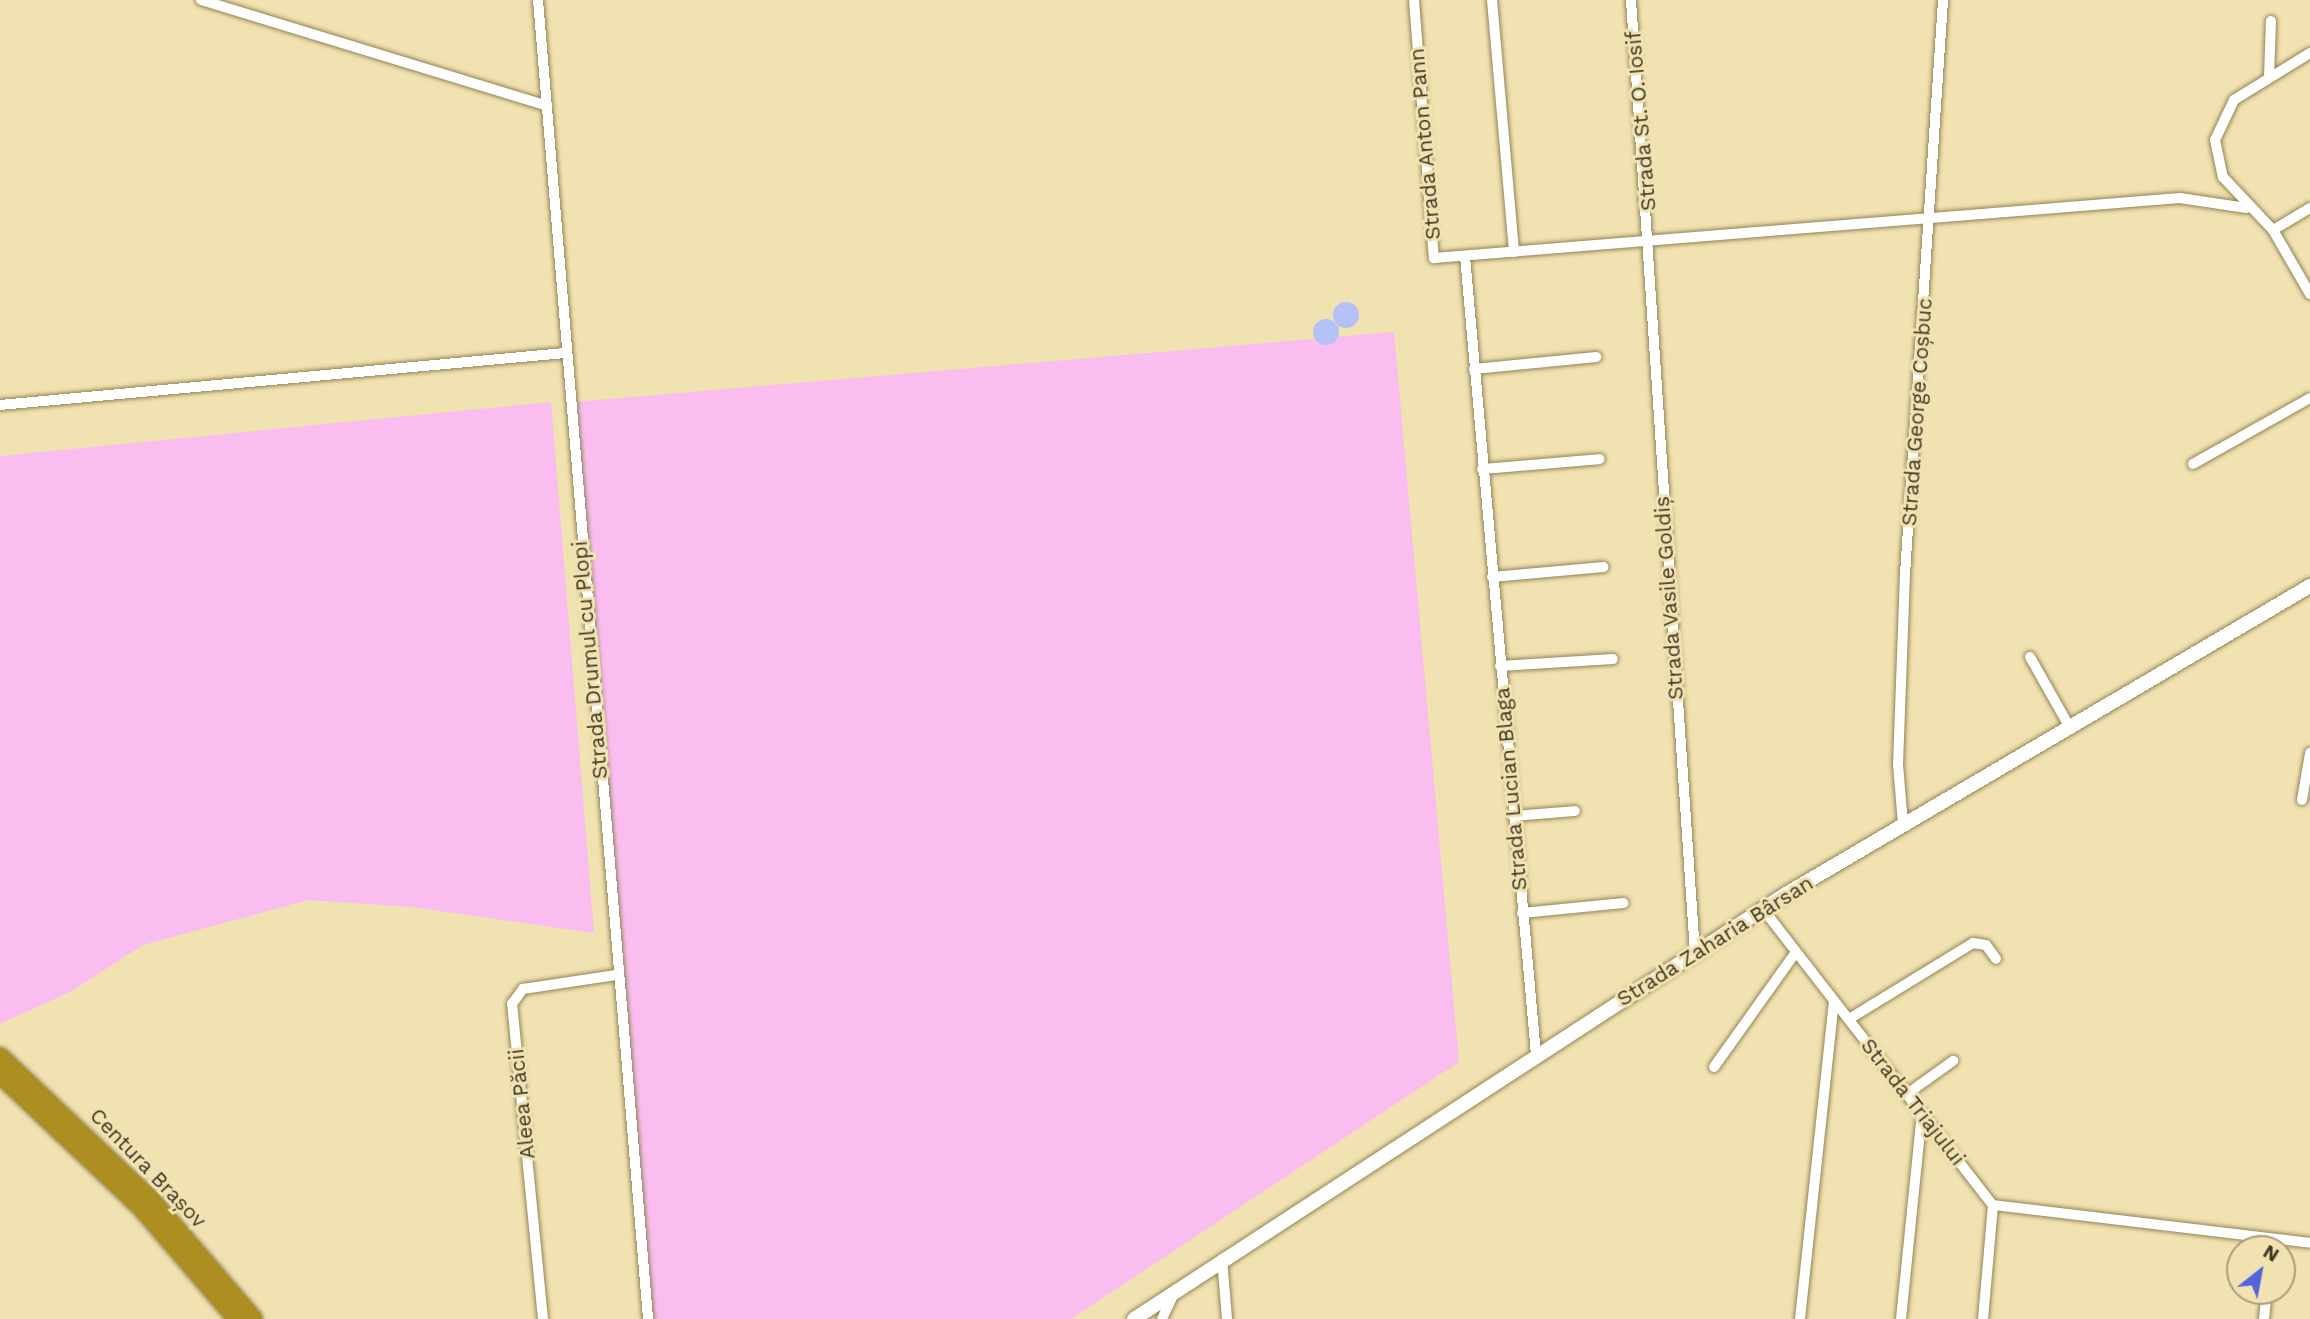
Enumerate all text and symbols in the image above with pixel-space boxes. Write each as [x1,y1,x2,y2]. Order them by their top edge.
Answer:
street label: Strada St. O. Iosif [1621,30,1661,212]
street label: Strada Anton Pann [1404,46,1446,242]
street label: Strada George Coșbuc [1896,297,1938,527]
street label: Strada Vasile Goldiș [1649,495,1689,701]
street label: Strada Drumul cu Plopi [567,539,613,781]
street label: Strada Lucian Blaga [1490,686,1532,892]
street label: Strada Zaharia Bârsan [1612,870,1818,1012]
street label: Strada Triajului [1855,1033,1971,1171]
street label: Aleea Păcii [504,1047,540,1161]
street label: Centura Brașov [84,1103,212,1233]
north arrow [2226,1235,2296,1305]
text: N [2259,1240,2283,1267]

